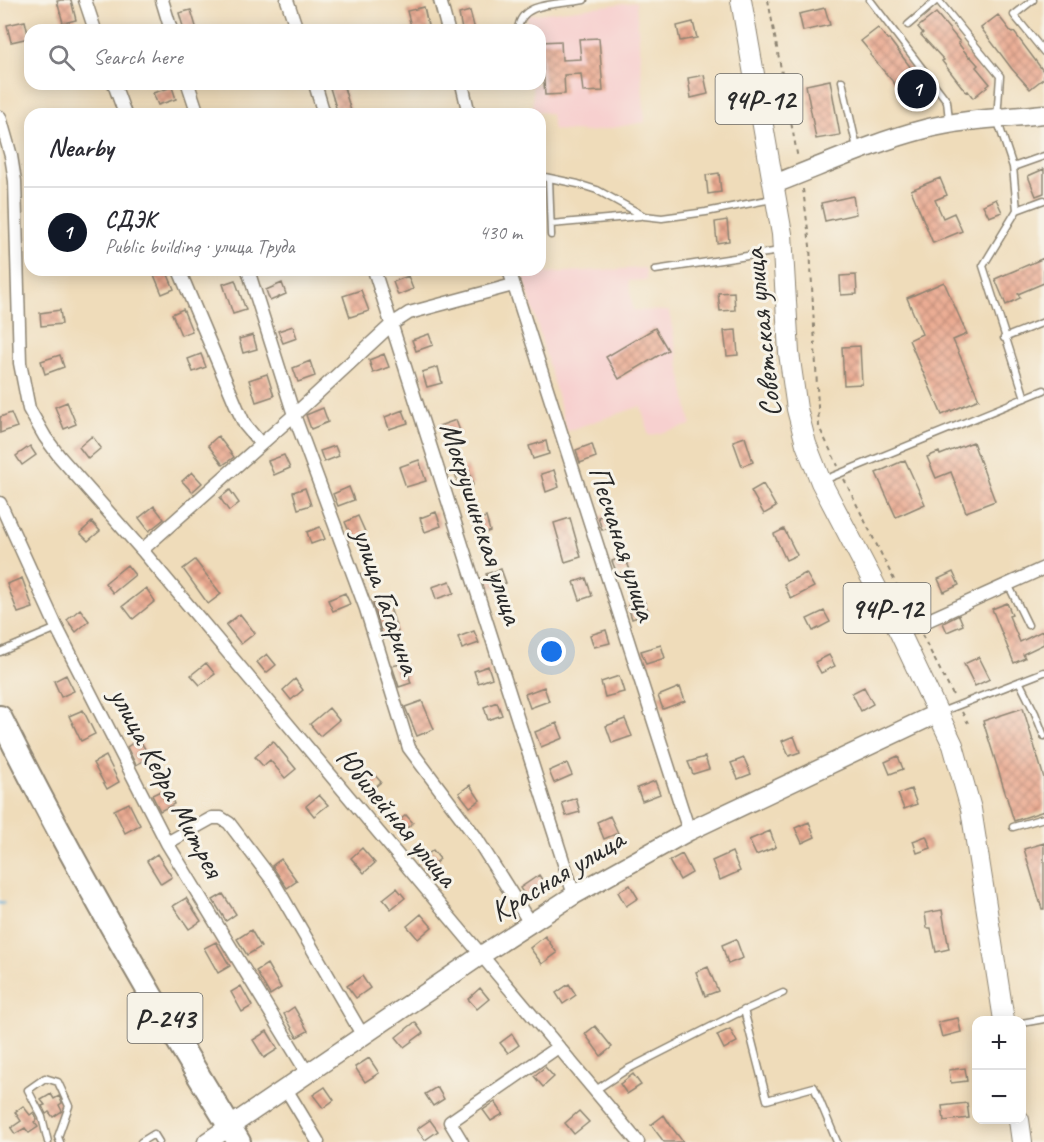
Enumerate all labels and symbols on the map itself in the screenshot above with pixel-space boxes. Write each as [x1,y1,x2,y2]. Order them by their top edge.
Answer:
pin: 1 [898,66,936,112]
road number: 94Р-12 [716,74,802,124]
street label: Советская улица [734,245,790,419]
street label: Мокрушинская улица [432,417,533,631]
street label: Песчаная улица [580,461,666,627]
street label: улица Гагарина [344,521,430,681]
road number: 94Р-12 [844,583,930,633]
your location [537,637,566,666]
street label: улица Кедра Митрея [100,679,234,886]
street label: Юбилейная улица [328,740,468,896]
street label: Красная улица [483,819,633,930]
road number: Р-243 [128,993,202,1043]

